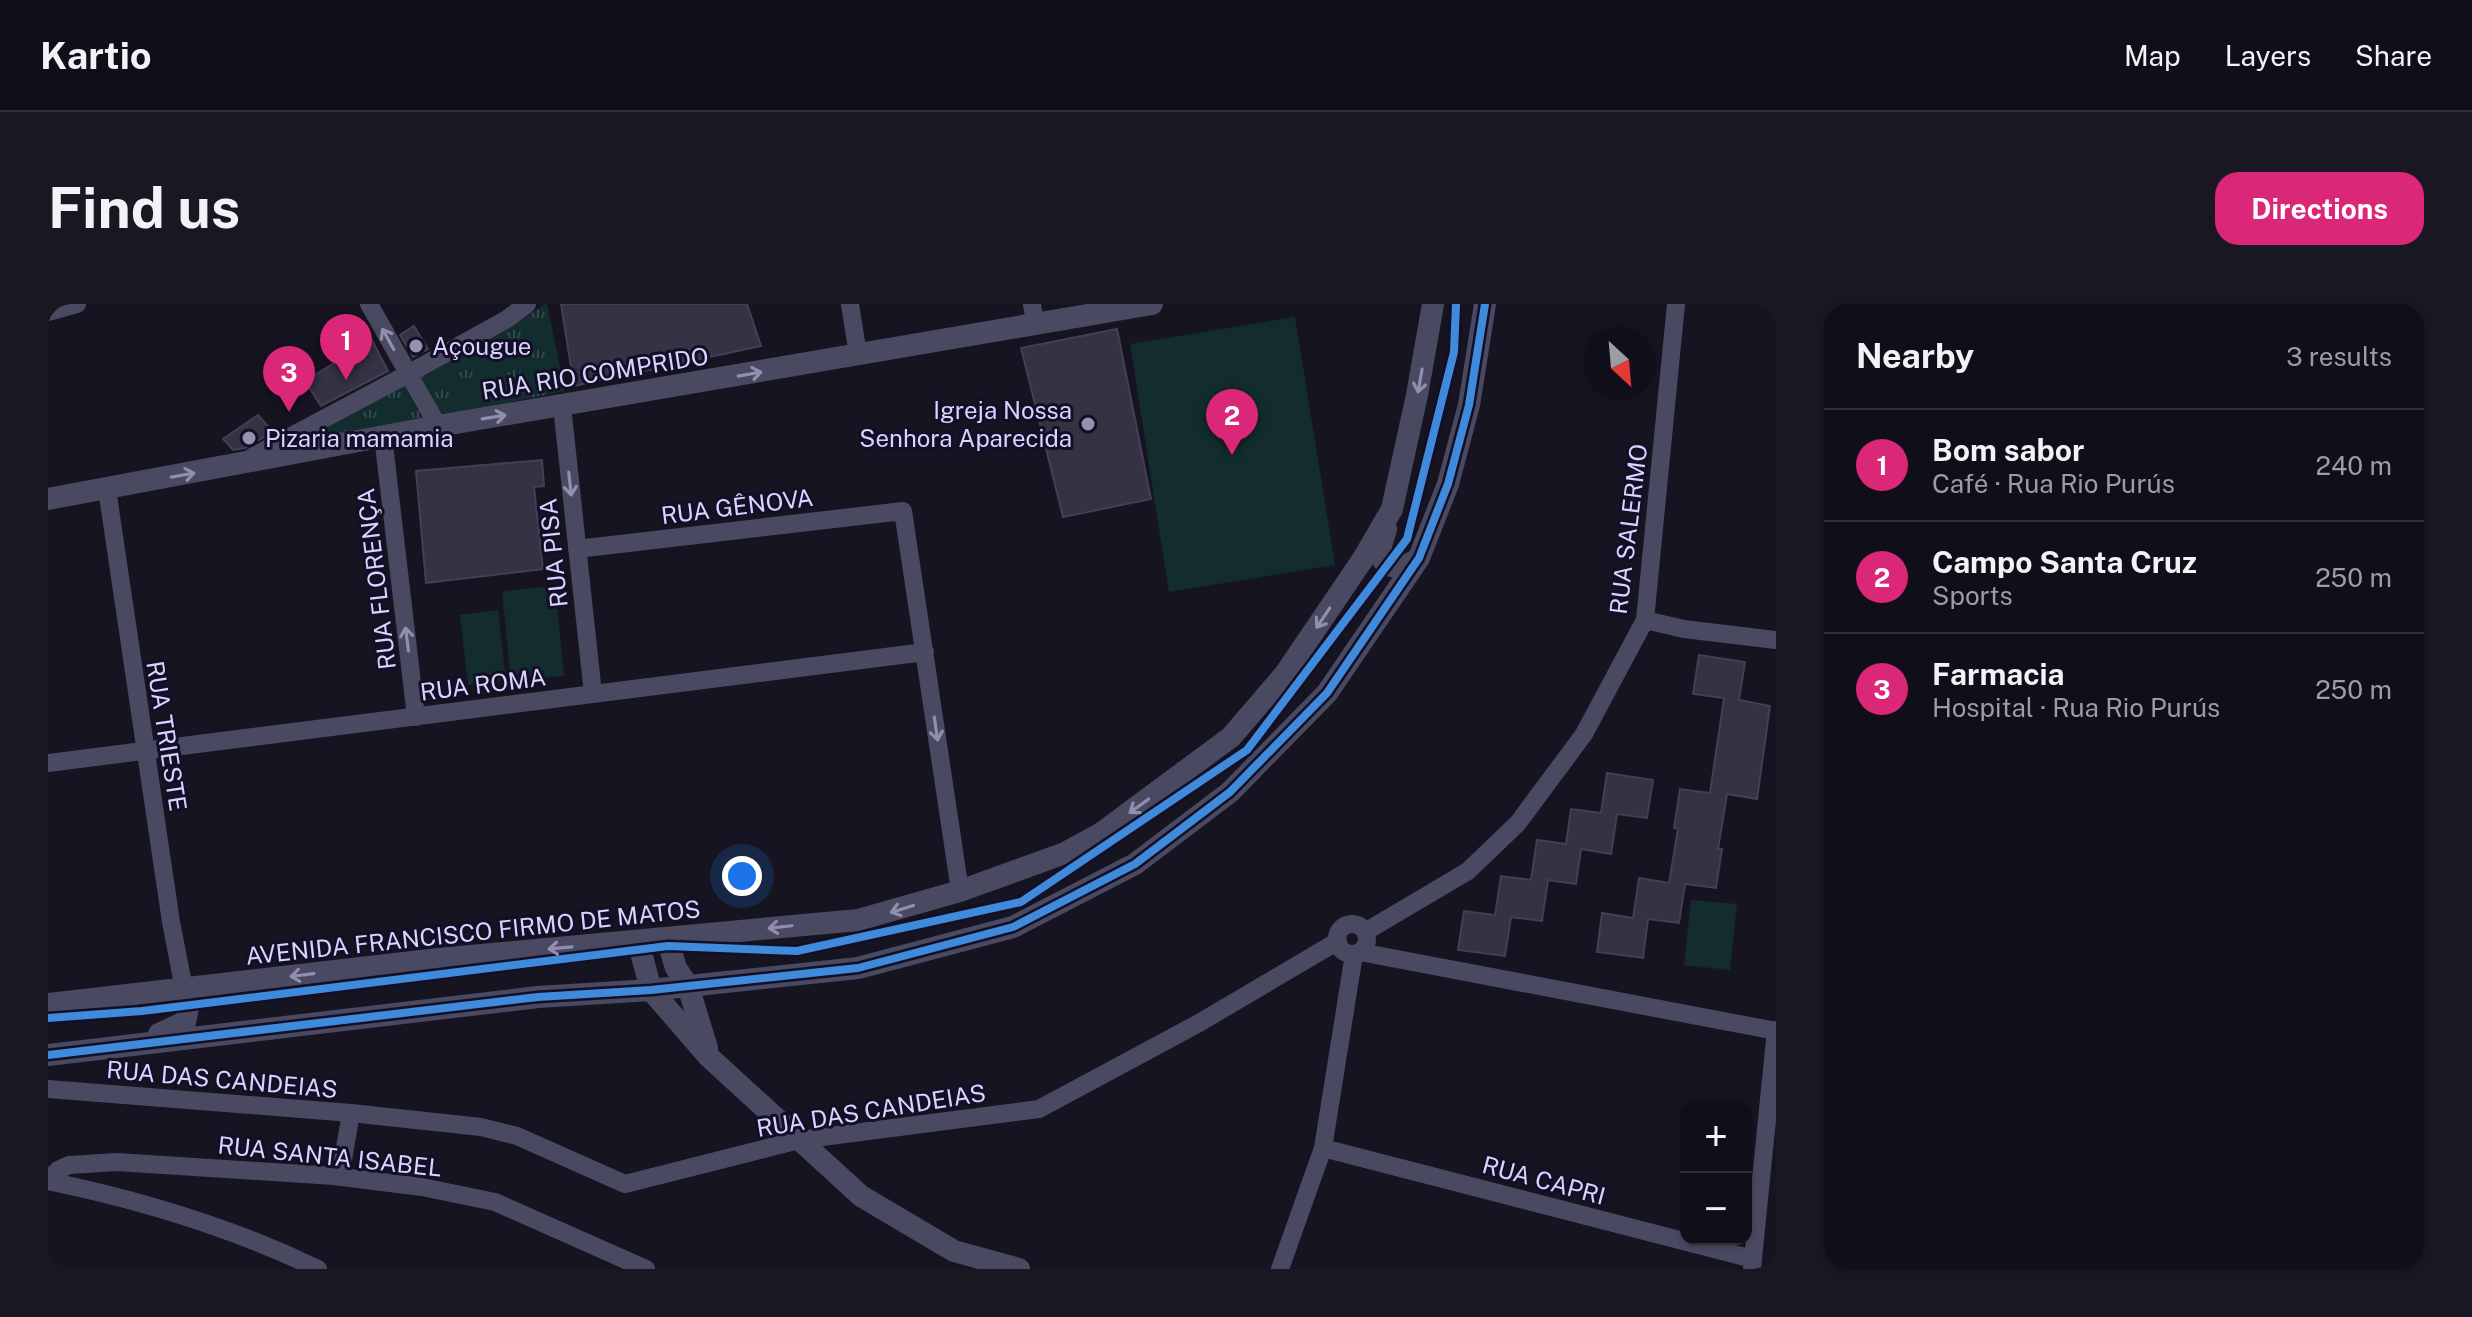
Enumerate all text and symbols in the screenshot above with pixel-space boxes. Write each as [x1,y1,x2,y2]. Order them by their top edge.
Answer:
text: Kartio [40,33,152,78]
text: Map [2124,39,2181,72]
text: Layers [2225,39,2311,72]
text: Share [2355,39,2432,72]
button: Directions [2215,172,2424,245]
text: Find us [48,175,240,241]
pin: 1 [320,314,372,380]
one-way arrow [380,328,396,351]
north arrow [1584,328,1656,400]
place label: Açougue [432,332,531,360]
text: Nearby [1856,336,1974,376]
marker: Açougue [407,337,425,355]
street label: RUA RIO COMPRIDO [480,341,710,405]
text: 3 results [2286,341,2392,372]
pin: 3 [263,346,315,412]
one-way arrow [737,365,762,380]
one-way arrow [1412,368,1427,393]
pin: 2 [1206,389,1258,455]
place label: Igreja Nossa Senhora Aparecida [859,396,1072,452]
one-way arrow [481,409,506,424]
marker: Igreja Nossa Senhora Aparecida [1079,415,1097,433]
place label: Pizaria mamamia [265,424,454,452]
marker: Pizaria mamamia [240,429,258,447]
text: Bom sabor [1932,432,2084,468]
street label: RUA SALERMO [1604,442,1652,616]
text: 1 [1876,450,1888,481]
text: 240 m [2315,450,2392,481]
one-way arrow [170,467,195,482]
text: Café · Rua Rio Purús [1932,468,2175,499]
one-way arrow [563,470,578,497]
street label: RUA GÊNOVA [659,483,815,529]
street label: RUA FLORENÇA [351,487,401,671]
street label: RUA PISA [533,497,573,609]
text: Campo Santa Cruz [1932,544,2197,580]
text: 2 [1874,562,1890,593]
text: 250 m [2315,562,2392,593]
text: Sports [1932,580,2013,611]
one-way arrow [1315,606,1331,628]
one-way arrow [400,626,415,653]
text: Farmacia [1932,656,2065,692]
street label: RUA TRIESTE [141,659,193,813]
street label: RUA ROMA [418,662,548,706]
text: 3 [1873,674,1891,705]
text: 250 m [2315,674,2392,705]
text: Hospital · Rua Rio Purús [1932,692,2220,723]
one-way arrow [929,716,944,741]
one-way arrow [1129,797,1150,814]
your location [722,856,762,896]
street label: AVENIDA FRANCISCO FIRMO DE MATOS [244,894,702,970]
one-way arrow [890,902,916,917]
one-way arrow [767,920,794,935]
one-way arrow [547,941,574,956]
one-way arrow [289,967,316,982]
street label: RUA DAS CANDEIAS [105,1055,339,1103]
street label: RUA DAS CANDEIAS [754,1078,988,1142]
map controls [1680,1101,1752,1245]
button: + [1680,1101,1752,1173]
street label: RUA SANTA ISABEL [217,1130,443,1182]
street label: RUA CAPRI [1479,1150,1609,1210]
button: − [1680,1173,1752,1245]

